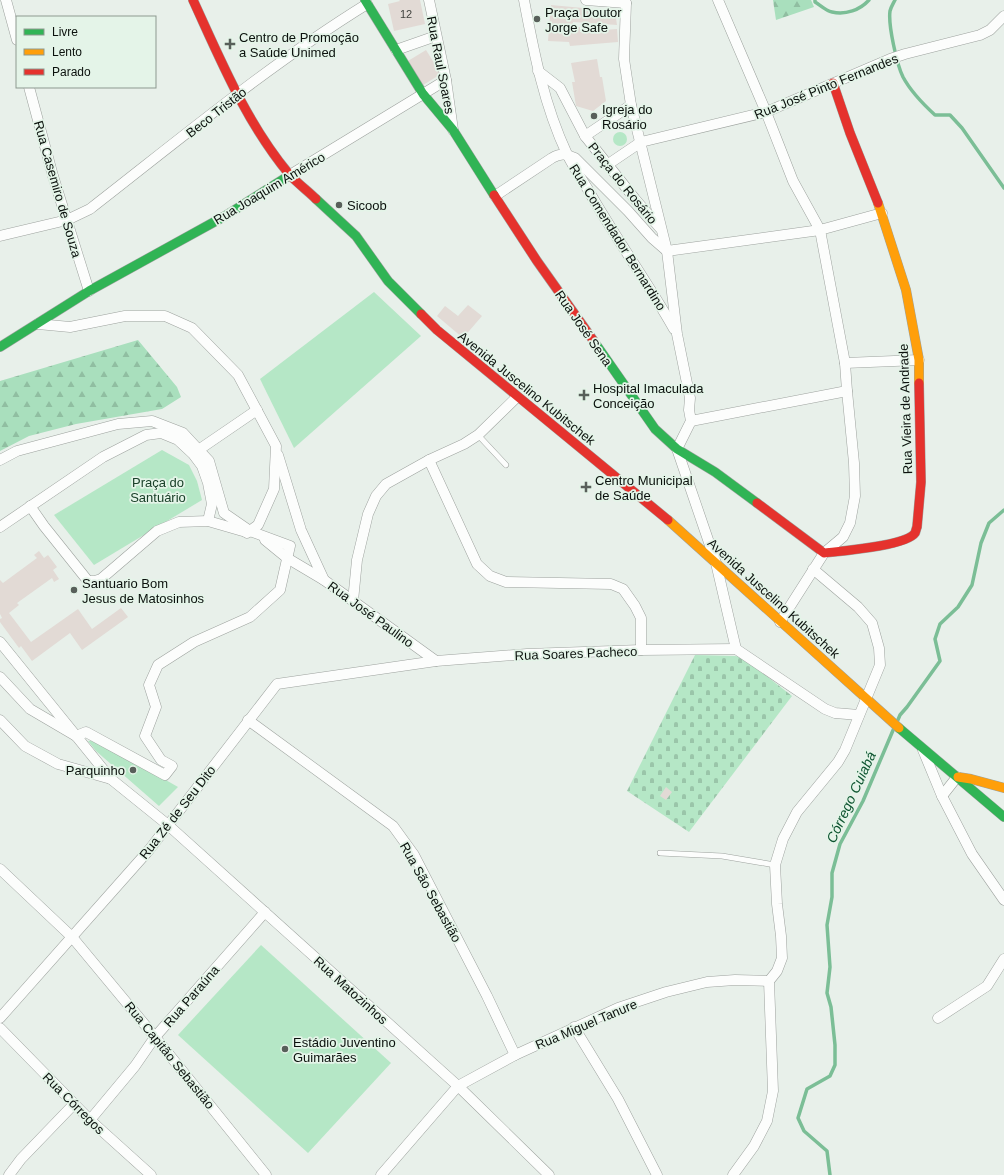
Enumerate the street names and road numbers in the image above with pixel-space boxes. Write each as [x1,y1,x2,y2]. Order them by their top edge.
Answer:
street label: Rua Raul Soares [424,15,457,116]
street label: Rua José Pinto Fernandes [752,50,901,122]
street label: Beco Tristão [183,84,249,141]
street label: Rua Casemiro de Souza [31,119,84,260]
street label: Praça do Rosário [585,140,660,227]
street label: Rua Joaquim Américo [211,149,328,228]
street label: Rua Comendador Bernardino [566,161,669,313]
street label: Rua José Sena [552,288,616,370]
street label: Avenida Juscelino Kubitschek [455,329,599,449]
street label: Rua Vieira de Andrade [896,343,915,474]
street label: Avenida Juscelino Kubitschek [705,535,843,662]
street label: Rua José Paulino [325,578,416,650]
street label: Rua Soares Pacheco [514,644,638,663]
street label: Rua Zé de Seu Dito [136,763,218,862]
street label: Rua São Sebastião [397,840,464,945]
street label: Rua Matozinhos [311,953,391,1028]
street label: Rua Paraúna [161,962,223,1030]
street label: Rua Miguel Tanure [533,996,639,1053]
street label: Rua Capitão Sebastião [122,999,218,1112]
street label: Rua Córregos [40,1069,108,1138]

